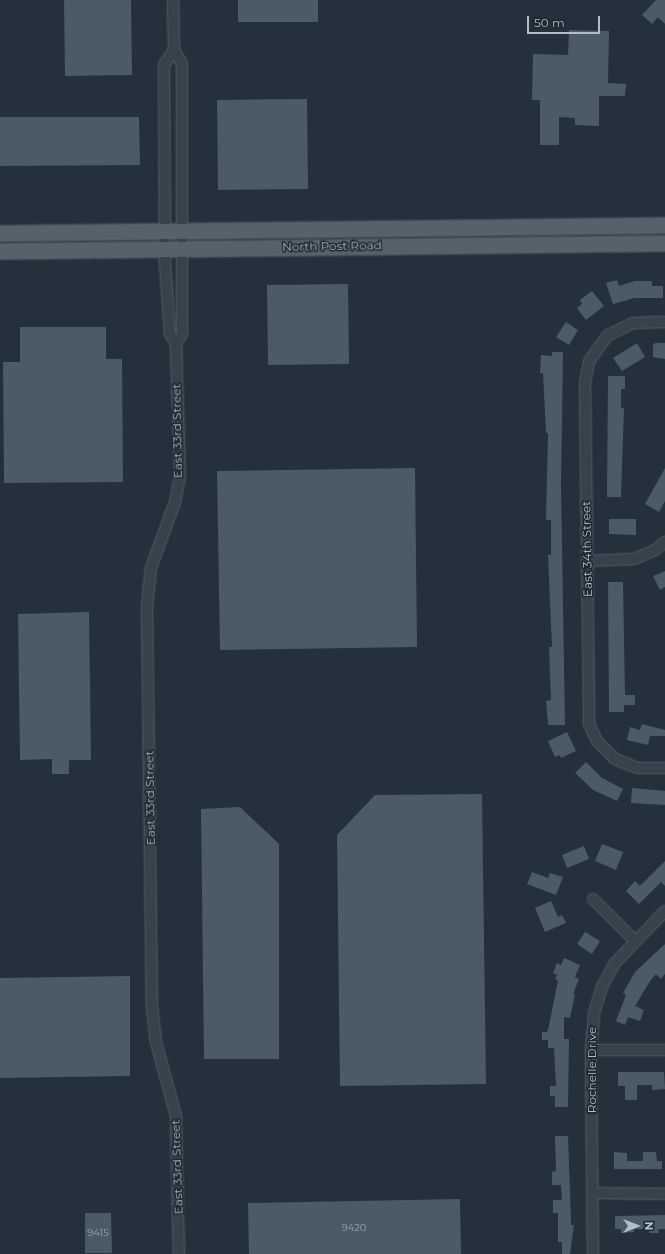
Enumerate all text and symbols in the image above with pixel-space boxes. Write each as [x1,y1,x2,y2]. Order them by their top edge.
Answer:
scale bar [529,8,602,34]
text: 50 m [534,15,565,30]
street label: North Post Road [282,238,382,254]
street label: East 33rd Street [169,384,185,478]
street label: East 34th Street [579,501,595,597]
street label: East 33rd Street [142,751,158,845]
street label: Rochelle Drive [585,1027,599,1113]
street label: East 33rd Street [168,1119,186,1215]
north arrow [617,1206,657,1246]
house number: 9420 [342,1222,366,1234]
text: N [642,1222,656,1230]
house number: 9415 [87,1227,109,1239]

